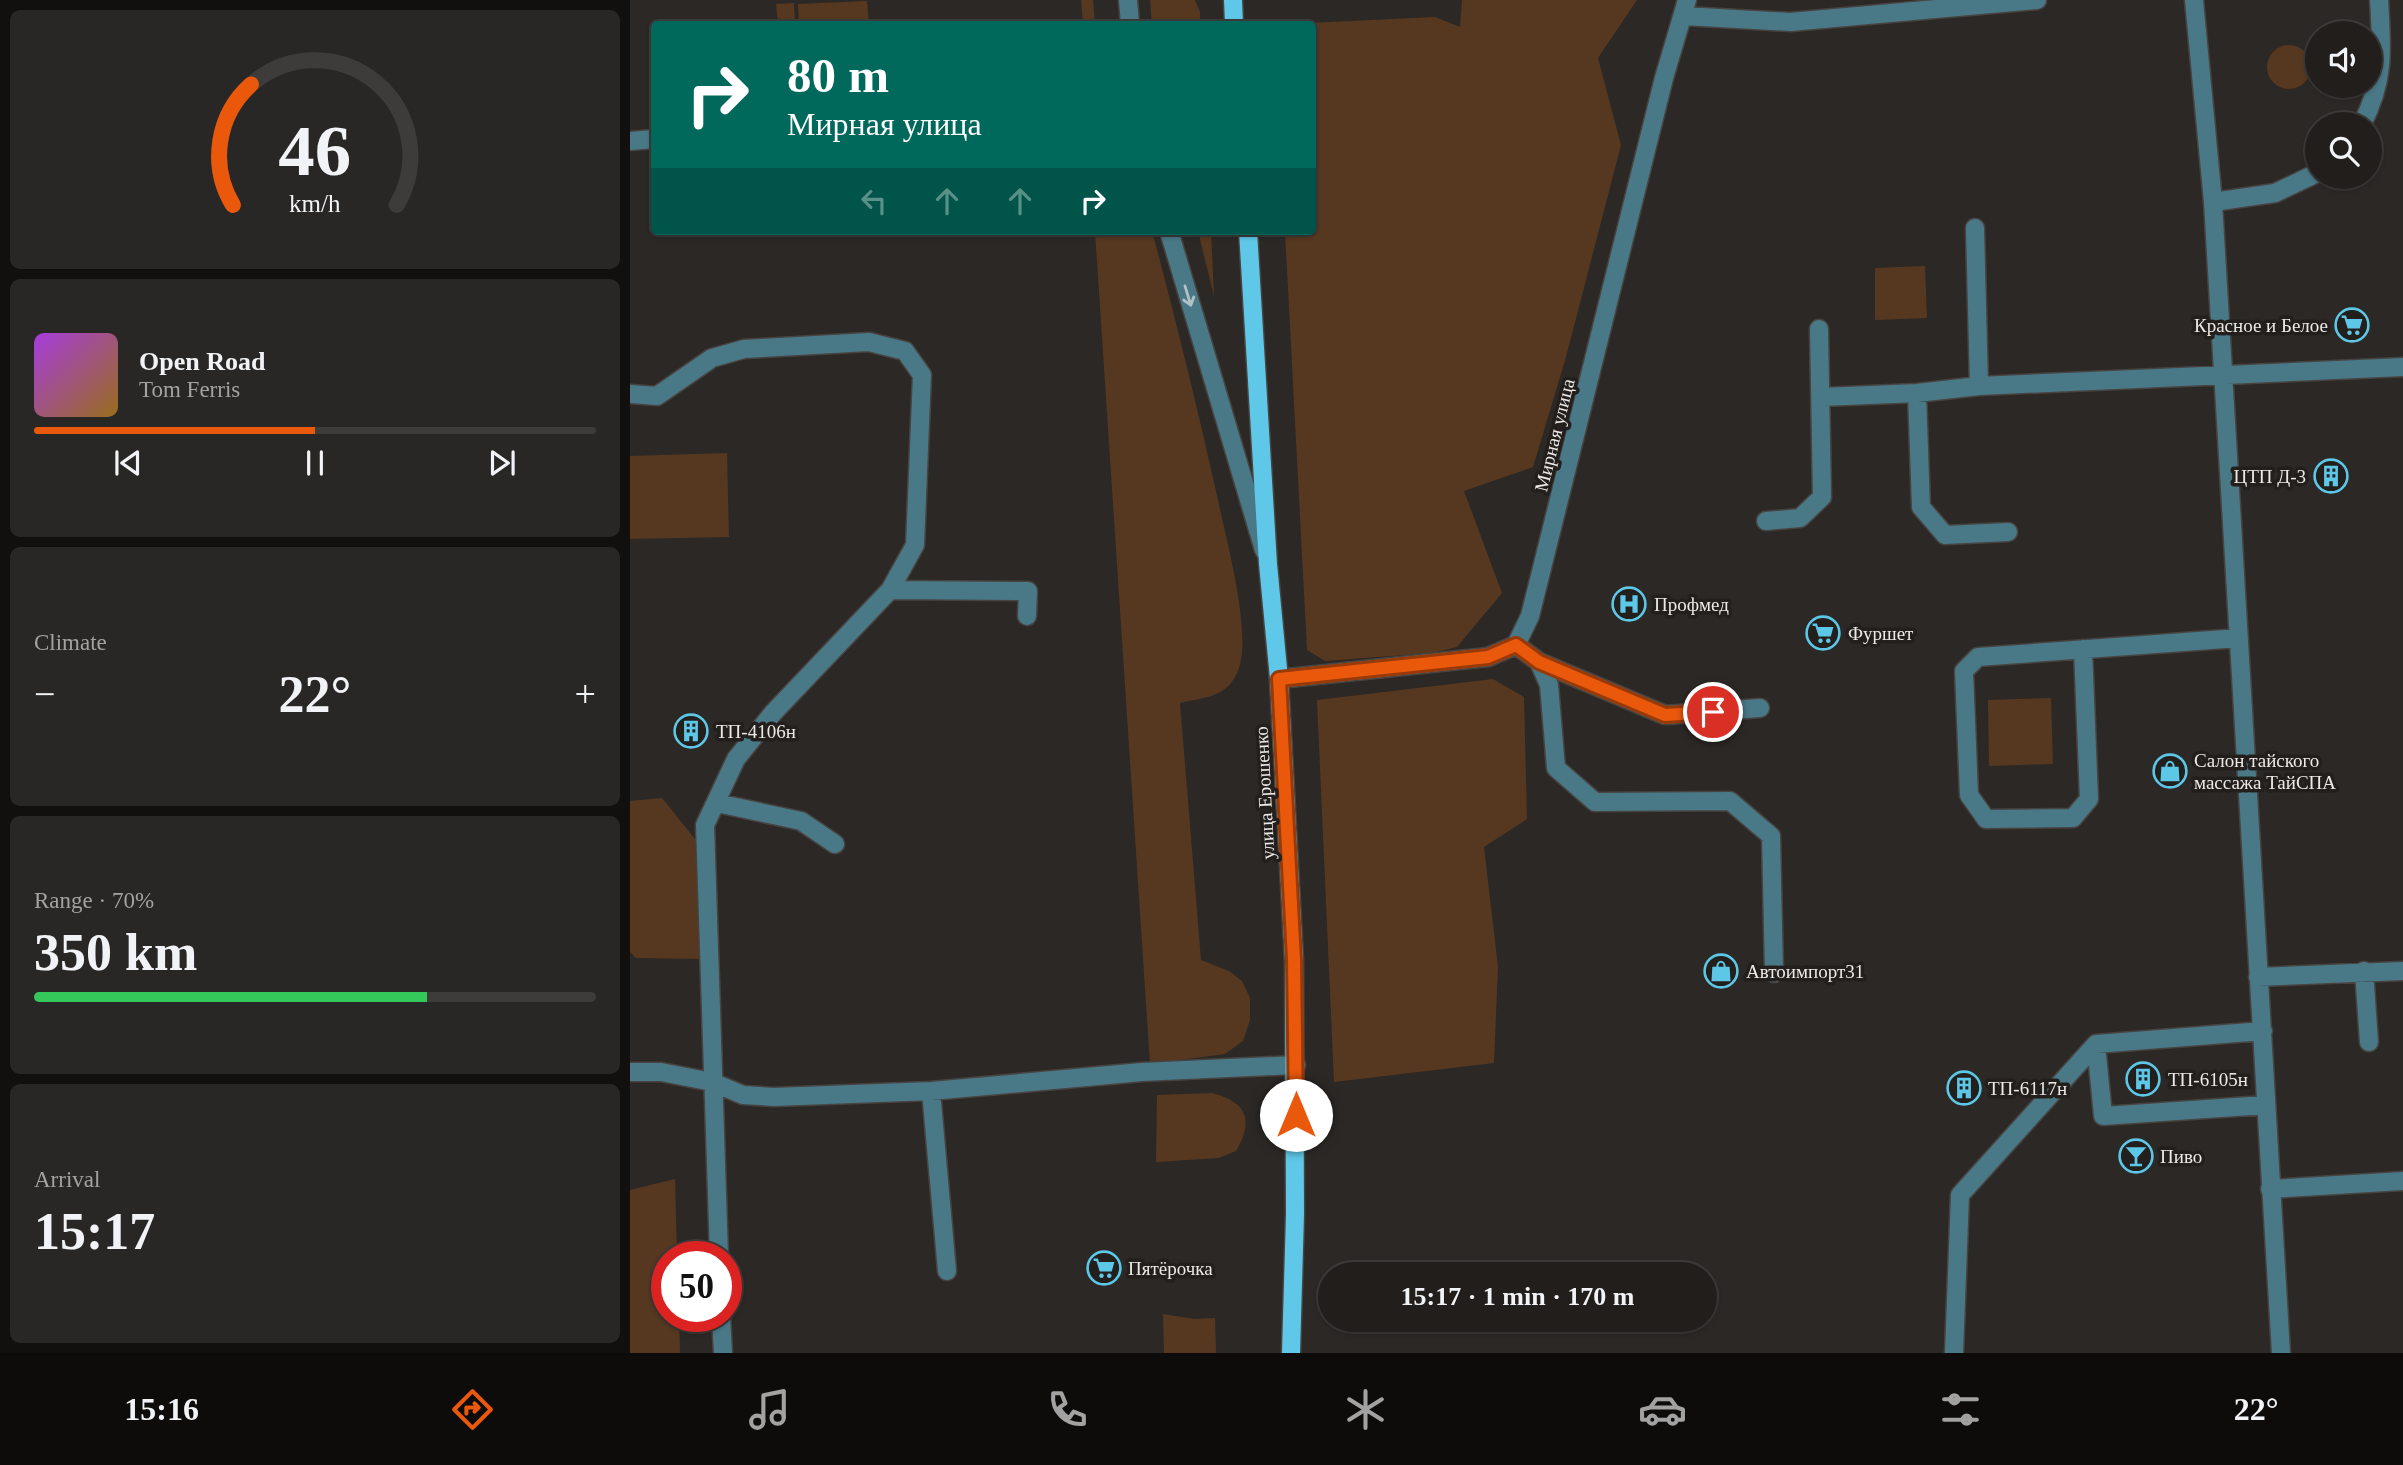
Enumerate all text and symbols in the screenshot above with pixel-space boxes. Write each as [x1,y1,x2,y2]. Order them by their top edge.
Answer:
map controls [2305,21,2382,189]
button: sound [2305,21,2382,98]
text: 80 m [787,48,889,103]
icon: right [672,49,763,140]
text: Мирная улица [787,106,982,142]
text: 46 [279,111,351,192]
button: search [2305,112,2382,189]
icon: left [855,182,893,220]
icon: ahead [928,182,966,220]
icon: ahead [1001,182,1039,220]
icon: right [1074,182,1112,220]
text: km/h [289,190,341,217]
one-way arrow [1183,285,1196,307]
supermarket icon: Красное и Белое [2333,306,2371,344]
place label: Красное и Белое [2194,315,2328,336]
text: Open Road [139,347,265,376]
street label: Мирная улица [1530,376,1579,494]
text: Tom Ferris [139,377,240,402]
icon: previous [109,444,147,482]
icon: pause [296,444,334,482]
icon: next [483,444,521,482]
building icon: ЦТП Д-3 [2312,457,2350,495]
place label: ЦТП Д-3 [2233,466,2306,487]
hospital icon: Профмед [1610,585,1648,623]
place label: Профмед [1654,594,1729,615]
supermarket icon: Фуршет [1804,614,1842,652]
place label: Фуршет [1848,623,1914,644]
text: Climate [34,630,107,655]
text: 22° [279,666,351,723]
text: − [34,673,55,715]
text: + [575,673,596,715]
pin [1683,682,1743,742]
icon: arrive [1694,693,1732,731]
building icon: ТП-4106н [672,712,710,750]
place label: ТП-4106н [716,721,796,742]
street label: улица Ерошенко [1251,726,1278,860]
place label: Салон тайского массажа ТайСПА [2194,750,2336,793]
shop icon: Салон тайского массажа ТайСПА [2151,752,2189,790]
text: Range · 70% [34,888,154,913]
text: 350 km [34,924,197,981]
shop icon: Автоимпорт31 [1702,952,1740,990]
place label: Автоимпорт31 [1746,961,1864,982]
building icon: ТП-6105н [2124,1060,2162,1098]
building icon: ТП-6117н [1945,1069,1983,1107]
place label: ТП-6105н [2168,1069,2248,1090]
position arrow [1259,1078,1333,1152]
place label: ТП-6117н [1988,1078,2067,1099]
bar icon: Пиво [2117,1137,2155,1175]
place label: Пиво [2160,1146,2202,1167]
text: Arrival [34,1167,100,1192]
text: 15:17 [34,1203,155,1260]
speed limit sign: 50 [651,1241,742,1332]
supermarket icon: Пятёрочка [1085,1249,1123,1287]
place label: Пятёрочка [1128,1258,1213,1279]
text: 15:17 · 1 min · 170 m [1401,1282,1635,1311]
icon: directions [448,1385,497,1434]
icon: music [745,1385,794,1434]
icon: phone [1043,1385,1092,1434]
icon: climate [1341,1385,1390,1434]
icon: car [1638,1385,1687,1434]
icon: filters [1936,1385,1985,1434]
text: 15:16 [124,1391,199,1427]
text: 22° [2234,1391,2279,1427]

